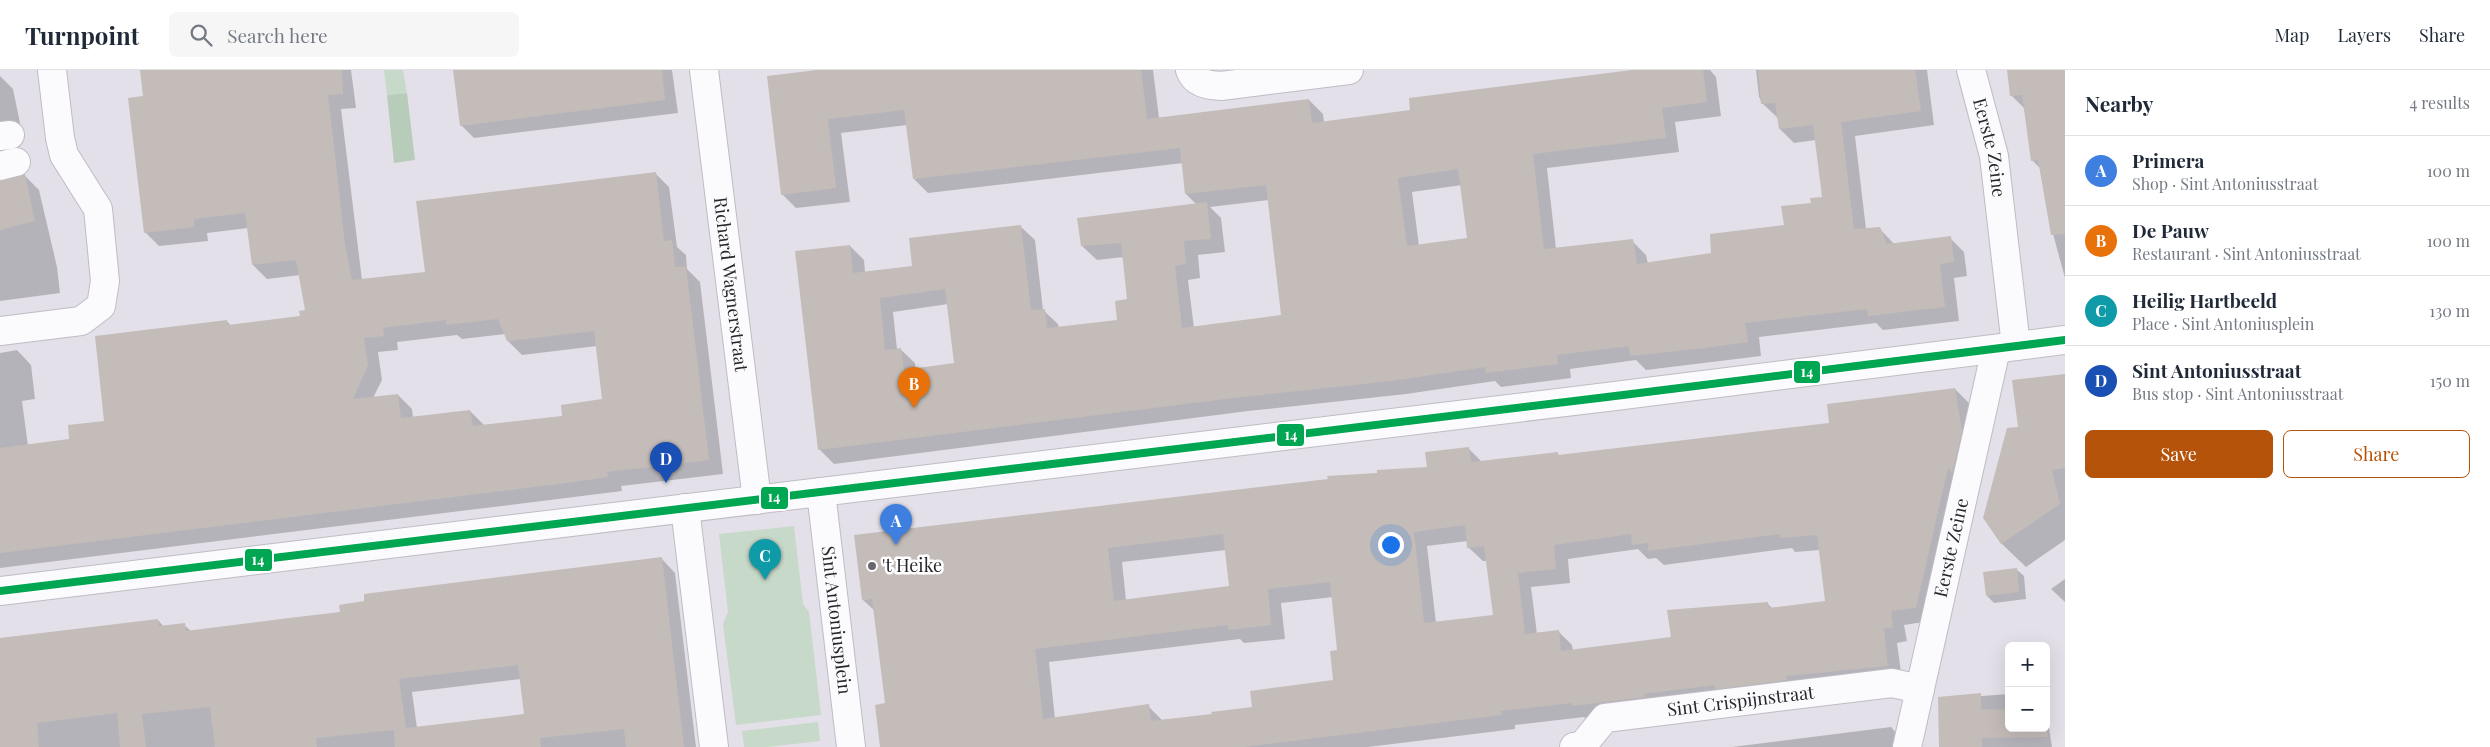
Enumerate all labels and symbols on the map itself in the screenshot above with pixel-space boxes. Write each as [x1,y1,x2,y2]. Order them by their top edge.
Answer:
street label: Eerste Zeine [1968,95,2012,198]
street label: Richard Wagnerstraat [709,196,754,374]
line badge: 14 [1793,360,1821,384]
text: 14 [1801,362,1813,381]
pin: B [898,367,930,408]
line badge: 14 [1276,423,1305,447]
text: 14 [1285,425,1297,444]
pin: D [650,442,682,483]
line badge: 14 [760,486,789,510]
text: 14 [768,487,780,506]
street label: Eerste Zeine [1928,496,1973,600]
pin: A [880,504,912,545]
your location [1378,532,1404,558]
pin: C [749,539,781,580]
street label: Sint Antoniusplein [816,545,858,696]
line badge: 14 [244,548,273,572]
text: 14 [252,550,264,569]
place label: 't Heike [882,553,942,577]
marker: 't Heike [866,560,878,572]
street label: Sint Crispijnstraat [1666,680,1816,721]

